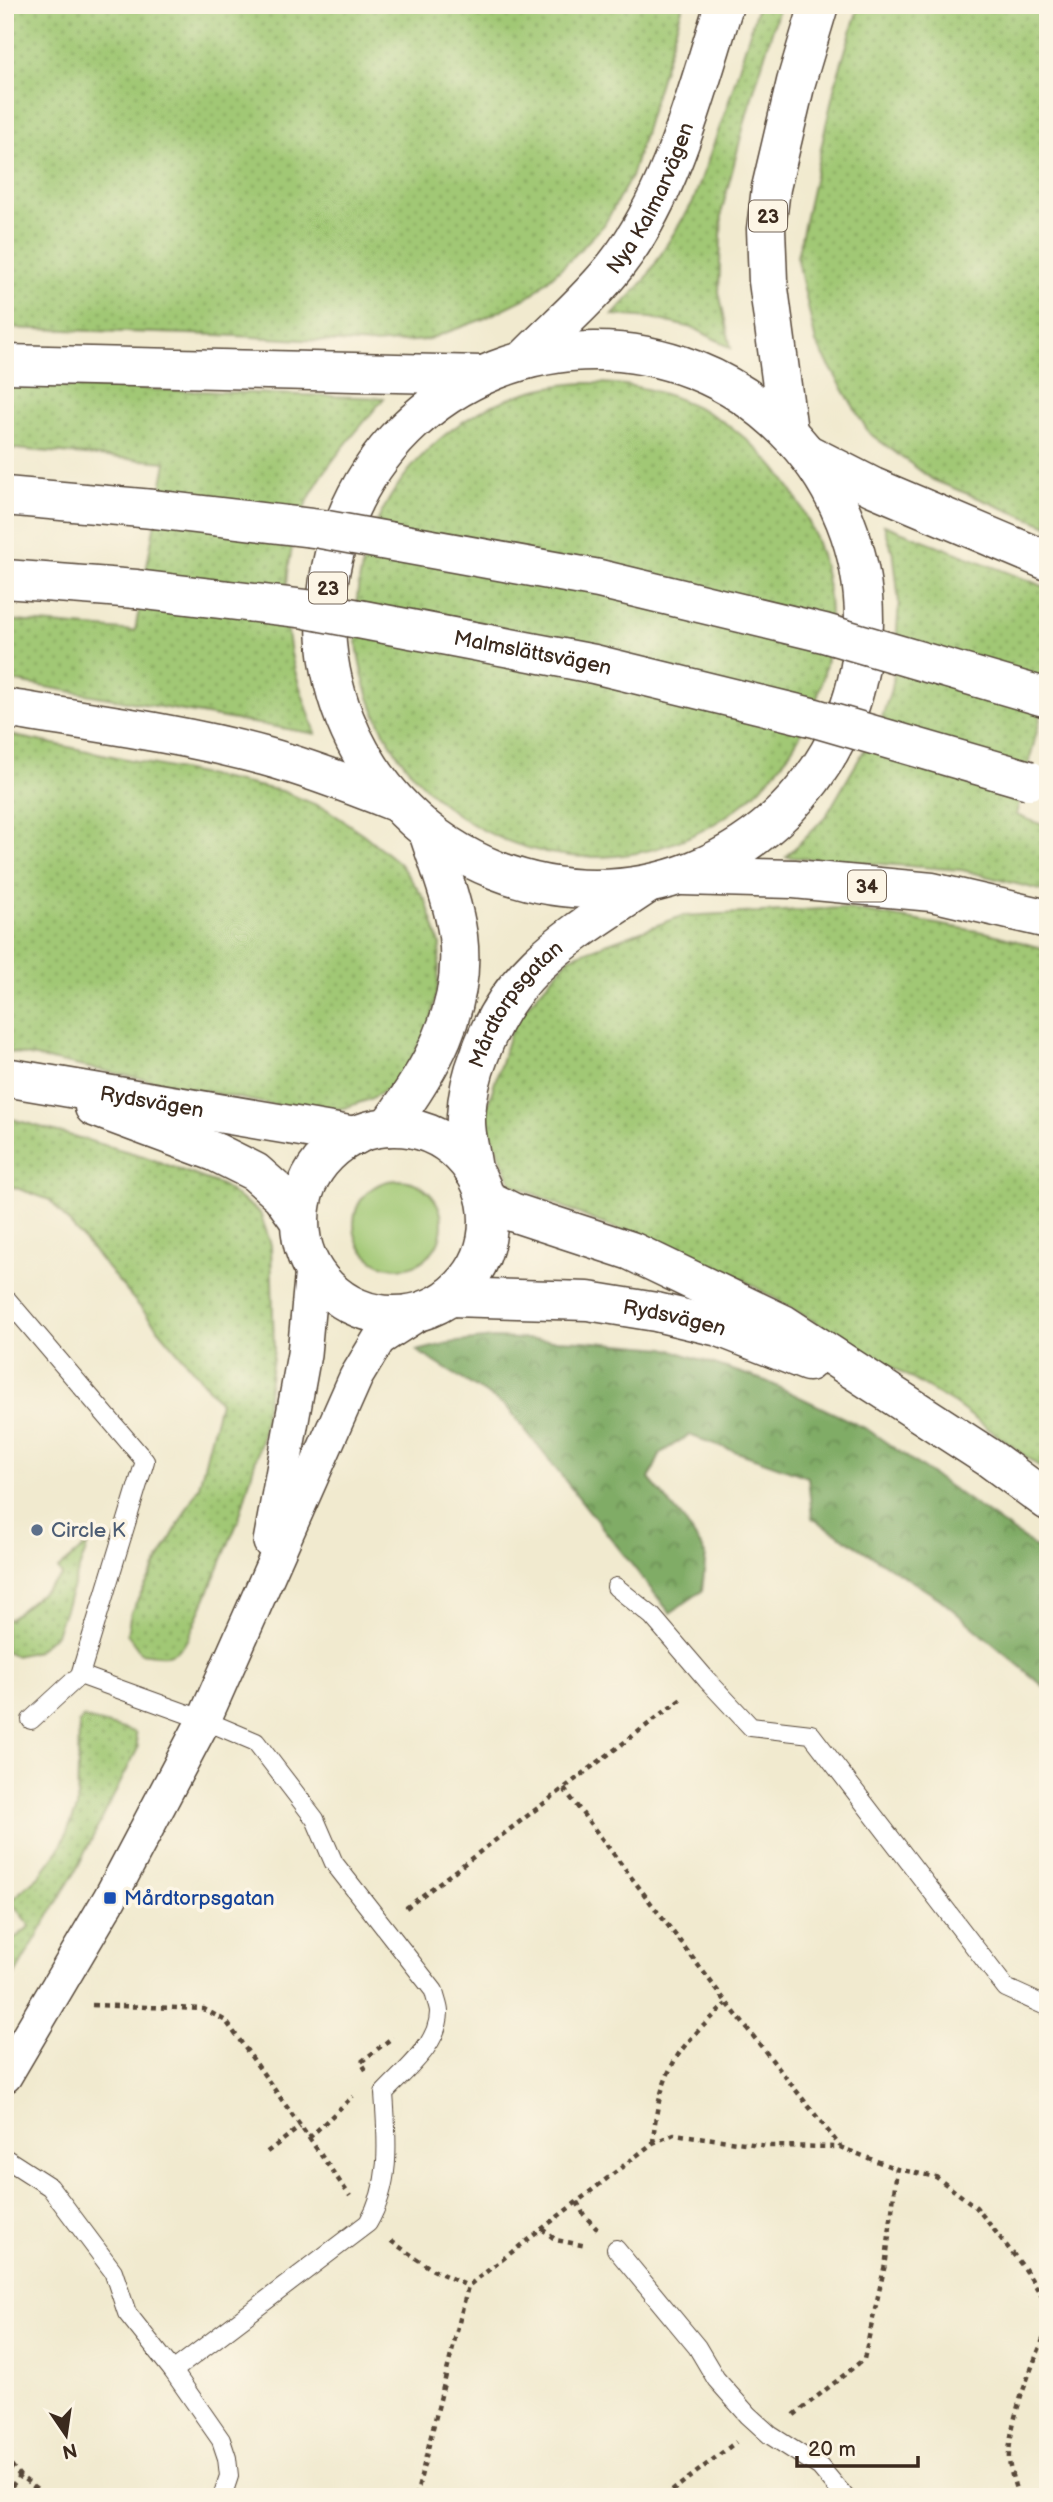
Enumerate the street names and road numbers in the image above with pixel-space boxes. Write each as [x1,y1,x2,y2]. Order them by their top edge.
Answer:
street label: Nya Kalmarvägen [602,119,699,279]
road number: 23 [749,200,787,232]
road number: 23 [309,572,347,604]
street label: Malmslättsvägen [452,625,614,681]
road number: 34 [848,870,886,902]
street label: Mårdtorpsgatan [464,936,568,1071]
street label: Rydsvägen [98,1081,206,1123]
street label: Rydsvägen [621,1295,730,1342]

